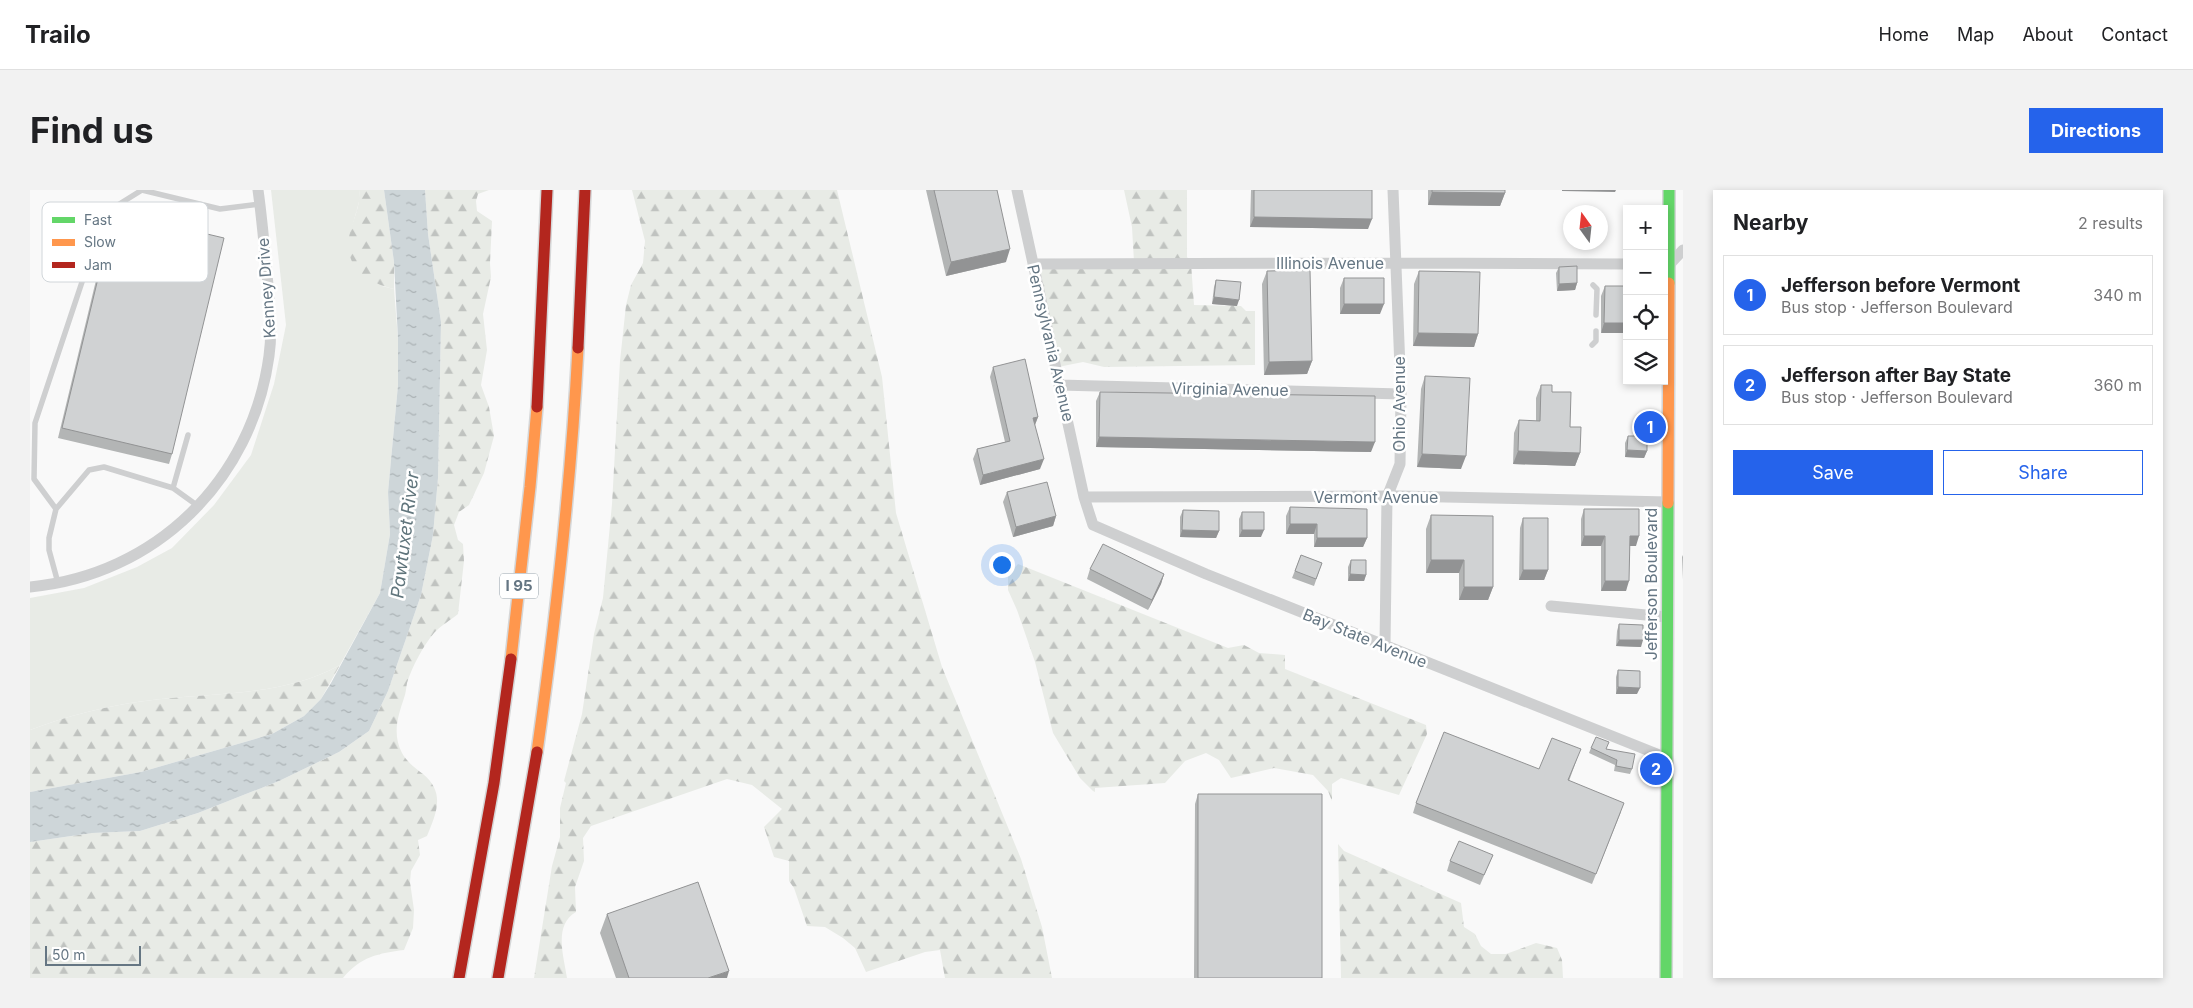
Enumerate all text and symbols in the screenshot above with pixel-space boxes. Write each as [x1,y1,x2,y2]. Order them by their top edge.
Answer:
text: Trailo [25,20,91,49]
text: Home [1879,24,1929,45]
text: Map [1957,24,1994,45]
text: About [2022,24,2073,45]
text: Contact [2101,24,2168,45]
button: Directions [2029,108,2163,153]
text: Find us [30,109,154,151]
legend [42,202,208,282]
north arrow [1563,205,1608,250]
map controls [1623,205,1668,385]
button: + [1623,205,1668,250]
text: Nearby [1733,210,1808,235]
text: Fast [84,211,112,228]
text: 2 results [2078,213,2143,233]
text: Slow [84,233,116,250]
street label: Kenney Drive [253,237,279,339]
button: − [1623,250,1668,295]
street label: Illinois Avenue [1276,253,1384,273]
text: Jam [84,256,112,273]
street label: Pennsylvania Avenue [1023,262,1079,424]
text: Jefferson before Vermont [1781,274,2020,297]
text: 1 [1747,285,1753,305]
text: 340 m [2093,285,2142,305]
button: locate [1623,295,1668,340]
text: Bus stop · Jefferson Boulevard [1781,297,2013,317]
button: layers [1623,340,1668,385]
street label: Ohio Avenue [1389,356,1409,452]
text: Jefferson after Bay State [1781,364,2011,387]
text: 2 [1745,375,1755,395]
text: 360 m [2094,375,2142,395]
street label: Virginia Avenue [1171,378,1289,400]
text: Bus stop · Jefferson Boulevard [1781,387,2013,407]
pin: 1 [1634,408,1666,446]
button: Save [1733,450,1933,495]
button: Share [1943,450,2143,495]
water label: Pawtuxet River [386,469,423,599]
street label: Vermont Avenue [1314,487,1438,507]
street label: Jefferson Boulevard [1641,508,1661,660]
your location [989,552,1015,578]
road number: I 95 [500,574,538,598]
street label: Bay State Avenue [1300,604,1430,672]
pin: 2 [1640,750,1672,788]
scale bar [45,943,141,966]
text: 50 m [52,946,86,963]

